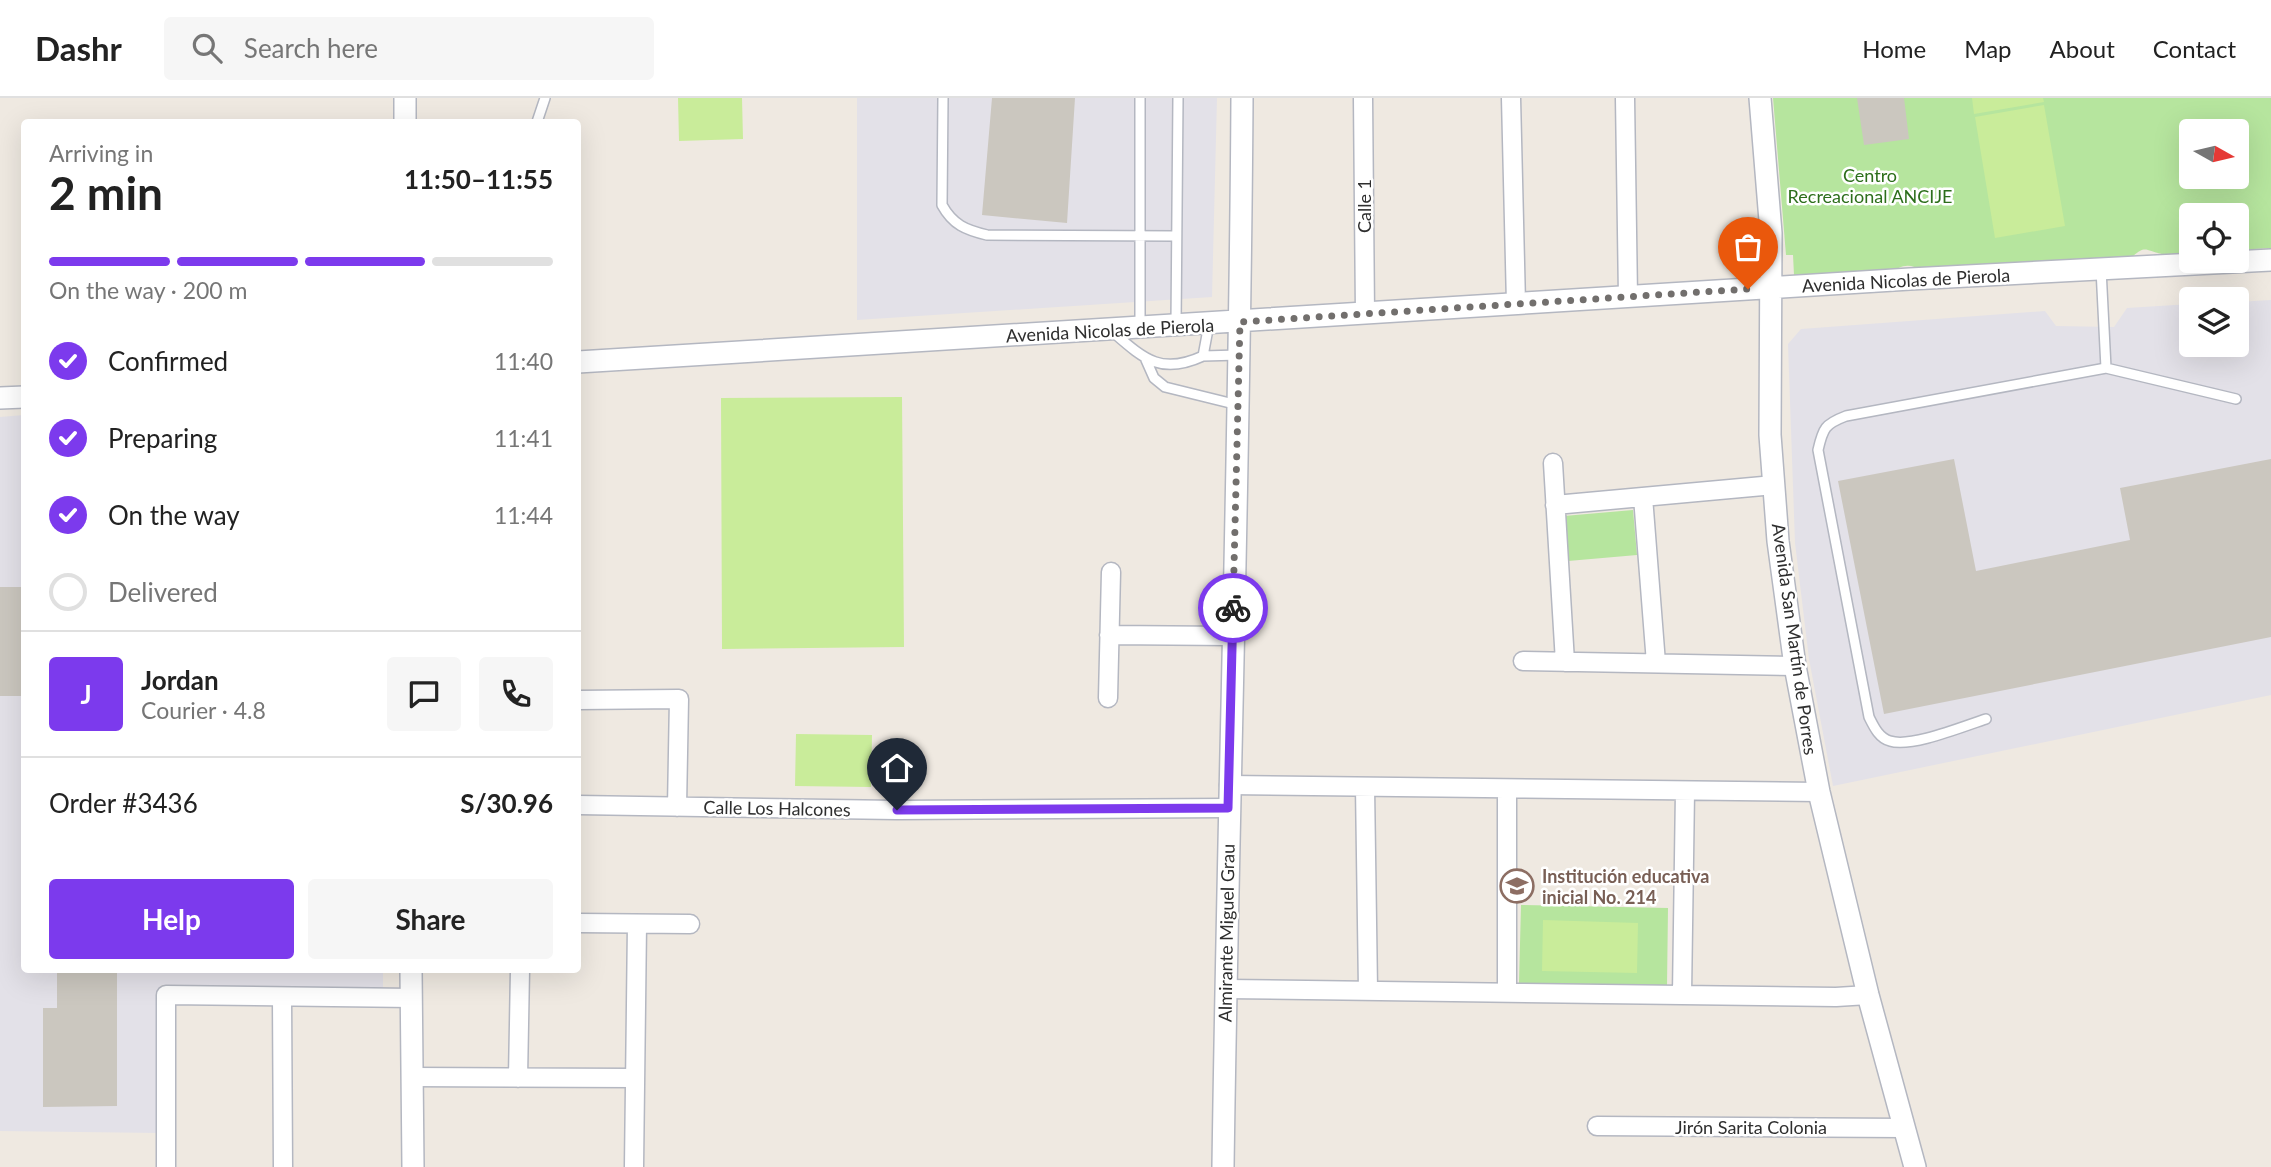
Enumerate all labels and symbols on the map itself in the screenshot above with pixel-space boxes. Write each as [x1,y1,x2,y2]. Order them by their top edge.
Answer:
north arrow [2179,119,2249,189]
park label: Centro Recreacional ANCIJE [1788,164,1952,207]
street label: Calle 1 [1353,179,1375,233]
pin [1718,217,1778,289]
street label: Avenida Nicolas de Pierola [1801,264,2011,296]
street label: Avenida Nicolas de Pierola [1005,314,1215,346]
street label: Avenida San Martín de Porres [1768,522,1822,756]
courier [1198,573,1268,643]
pin [867,738,927,810]
street label: Calle Los Halcones [703,796,851,820]
street label: Almirante Miguel Grau [1213,844,1239,1022]
place label: Institución educativa inicial No. 214 [1542,865,1709,908]
school or university icon: Institución educativa inicial No. 214 [1498,867,1536,905]
street label: Jirón Sarita Colonia [1675,1116,1827,1138]

